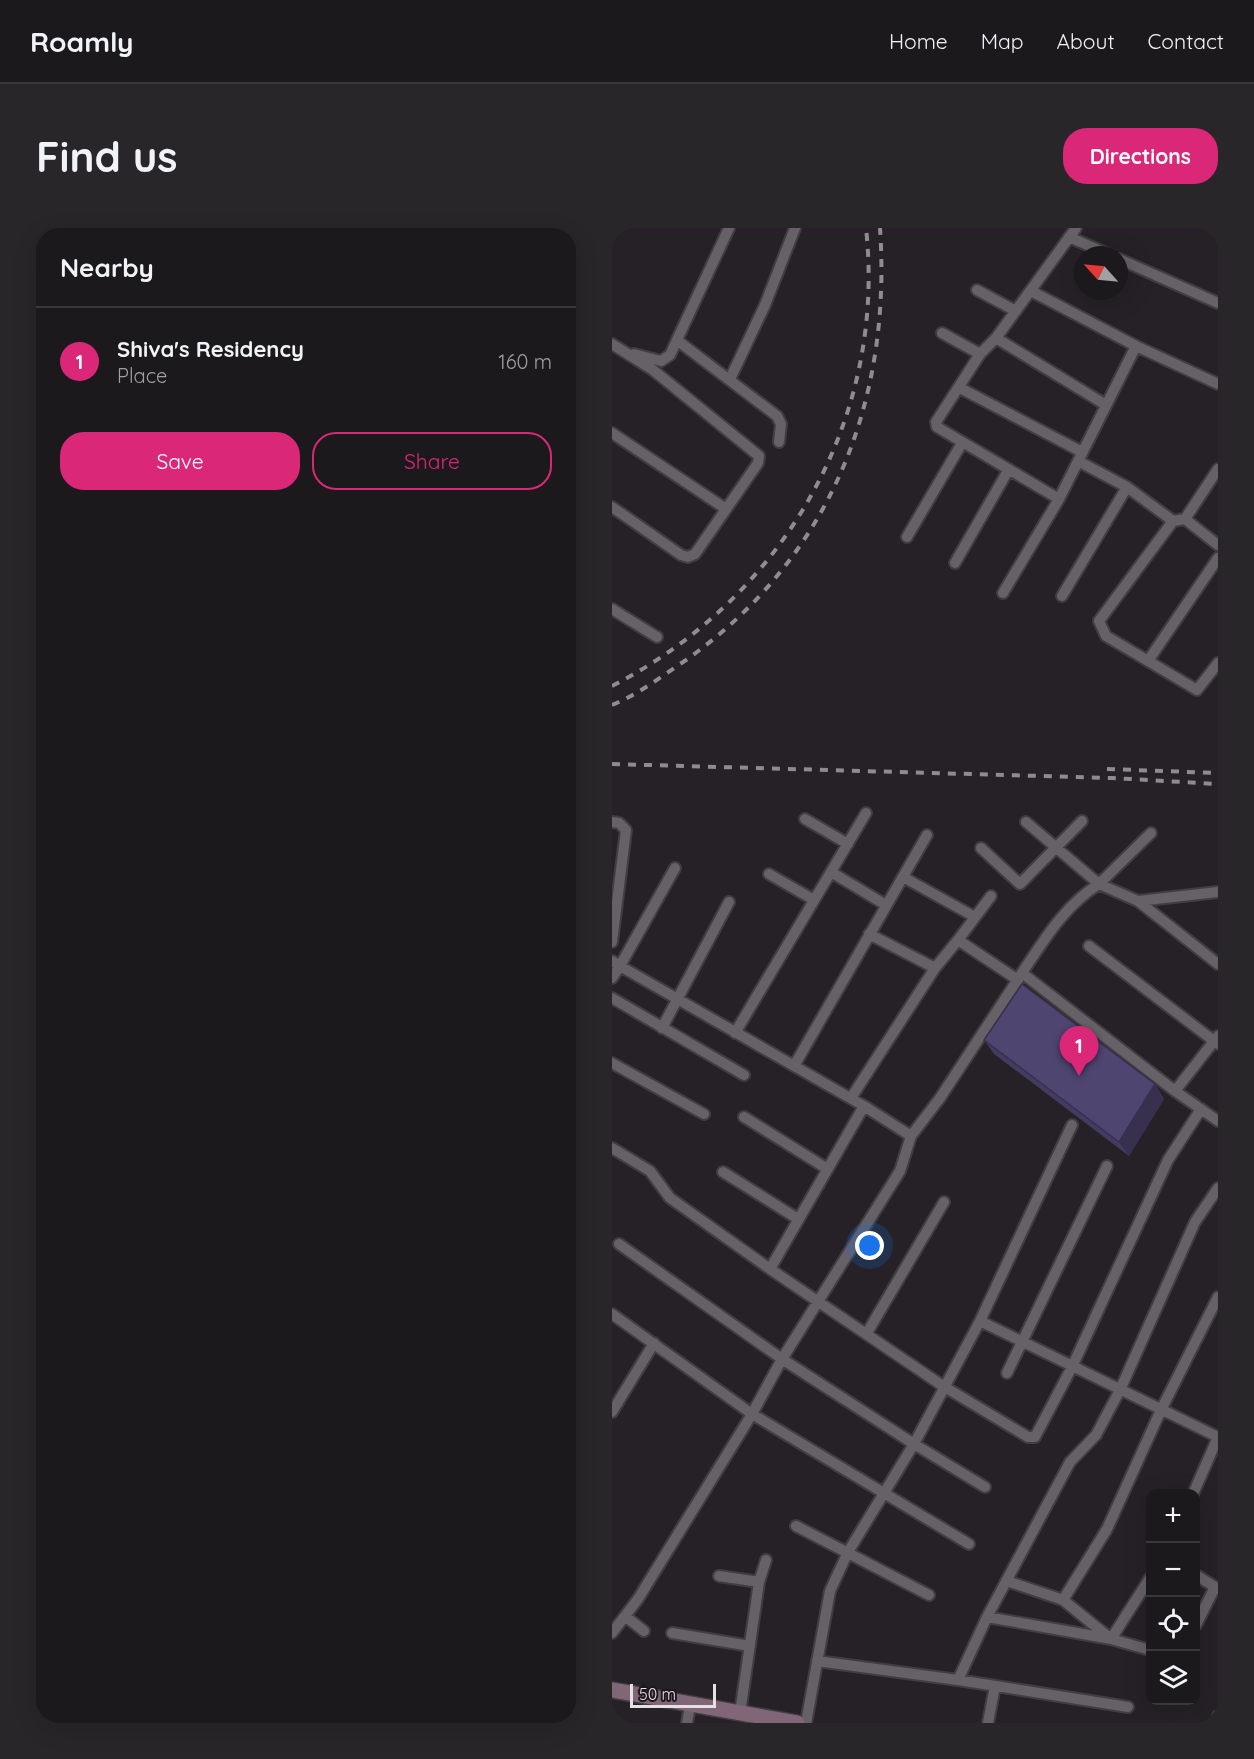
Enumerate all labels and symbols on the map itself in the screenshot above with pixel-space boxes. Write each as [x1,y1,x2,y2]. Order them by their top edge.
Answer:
north arrow [1074,246,1128,300]
pin: 1 [1060,1026,1098,1076]
your location [855,1231,884,1260]
scale bar [630,1681,716,1708]

